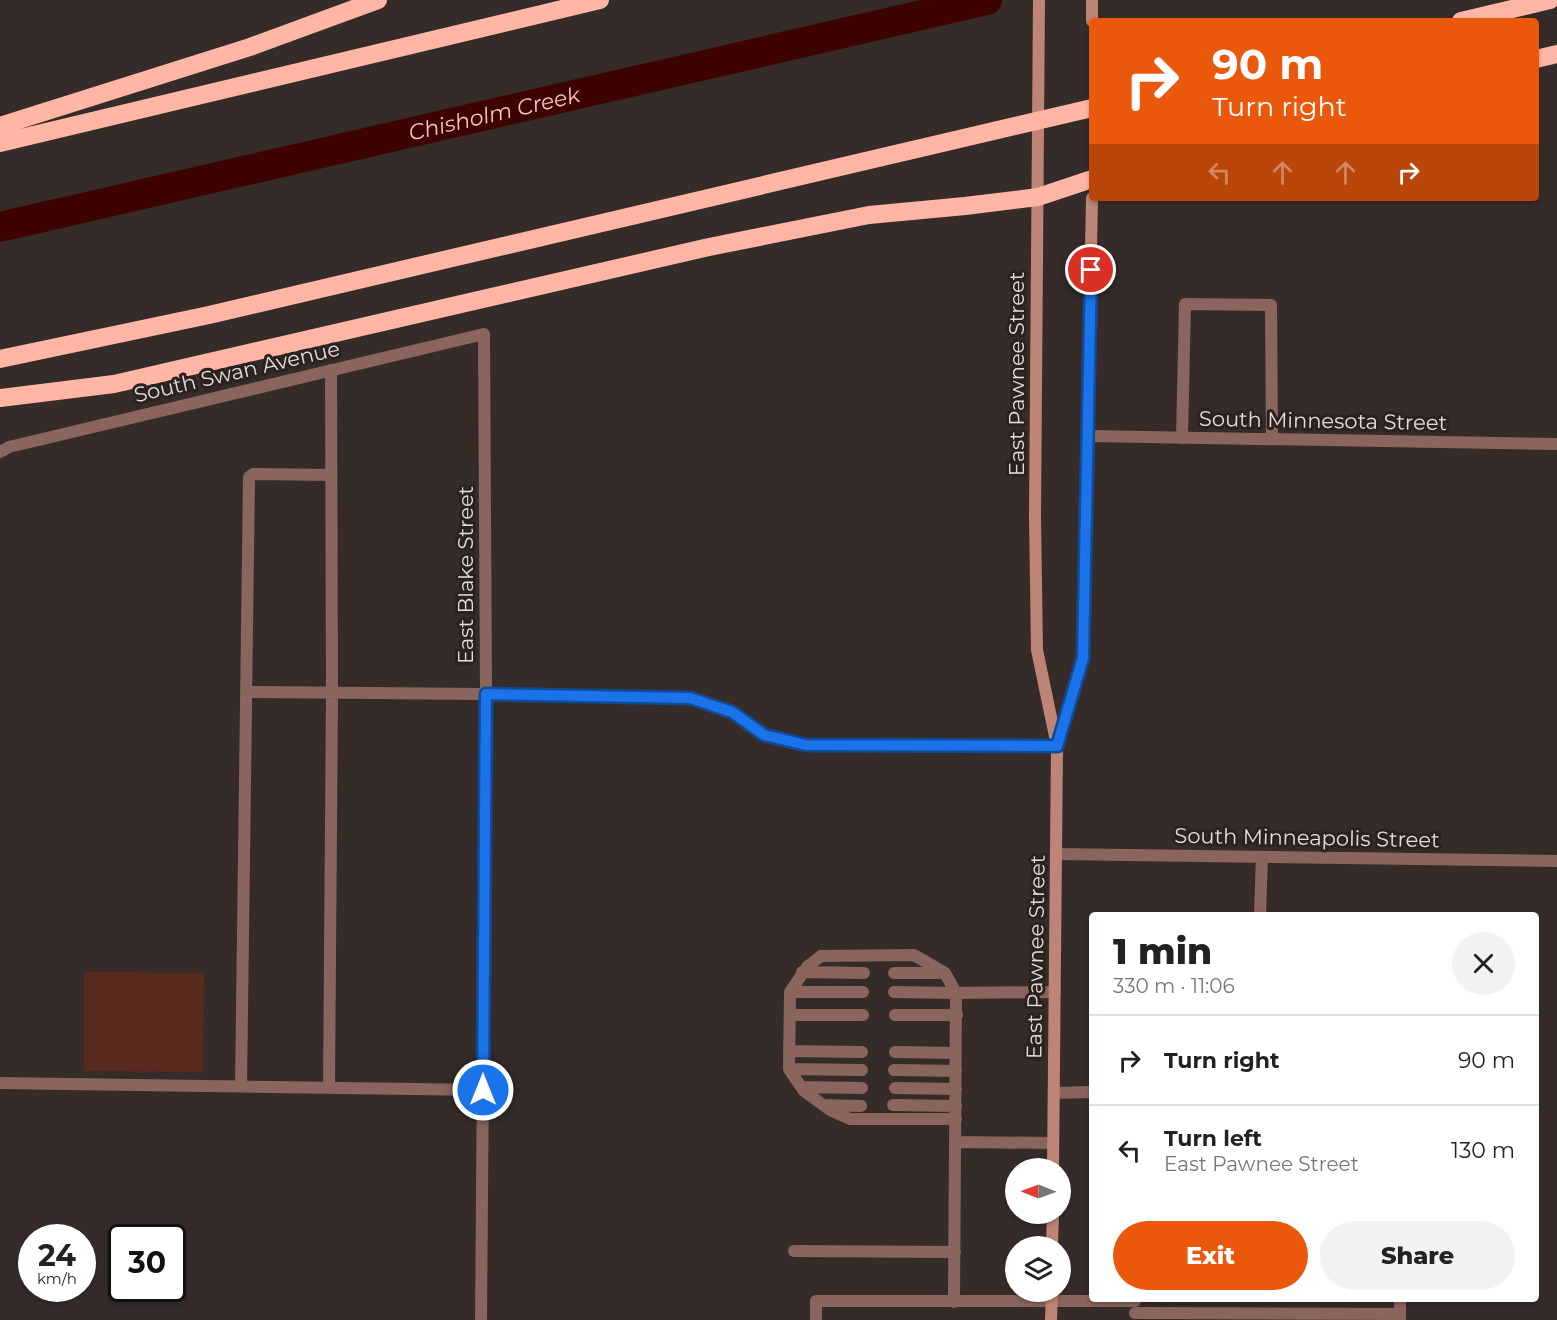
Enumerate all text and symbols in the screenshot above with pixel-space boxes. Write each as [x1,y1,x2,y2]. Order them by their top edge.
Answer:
text: 90 m [1212,38,1323,90]
icon: right [1113,42,1191,120]
water label: Chisholm Creek [406,81,583,147]
text: Turn right [1212,90,1347,123]
icon: left [1203,156,1236,189]
icon: ahead [1266,156,1299,189]
icon: ahead [1329,156,1362,189]
icon: right [1392,156,1425,189]
pin [1065,244,1116,295]
icon: arrive [1074,253,1107,286]
street label: East Pawnee Street [1004,272,1029,476]
street label: South Swan Avenue [132,336,342,407]
street label: South Minnesota Street [1199,406,1447,435]
street label: East Blake Street [453,486,478,664]
street label: South Minneapolis Street [1174,823,1440,852]
street label: East Pawnee Street [1021,855,1050,1059]
text: 1 min [1113,929,1212,973]
button: close [1452,932,1515,995]
text: 330 m · 11:06 [1113,974,1235,998]
icon: right [1113,1044,1146,1077]
text: Turn right [1164,1047,1279,1074]
text: 90 m [1458,1047,1515,1074]
position arrow [451,1058,515,1122]
text: Turn left [1164,1125,1262,1152]
icon: left [1113,1134,1146,1167]
text: 130 m [1451,1137,1515,1164]
text: East Pawnee Street [1164,1152,1359,1176]
north arrow [1005,1158,1071,1224]
map controls [1005,1158,1071,1302]
button: Exit [1113,1221,1308,1290]
button: Share [1320,1221,1515,1290]
speed limit sign: 30 [108,1224,186,1302]
button: layers [1005,1236,1071,1302]
text: 24 [38,1237,76,1274]
text: km/h [37,1269,77,1288]

